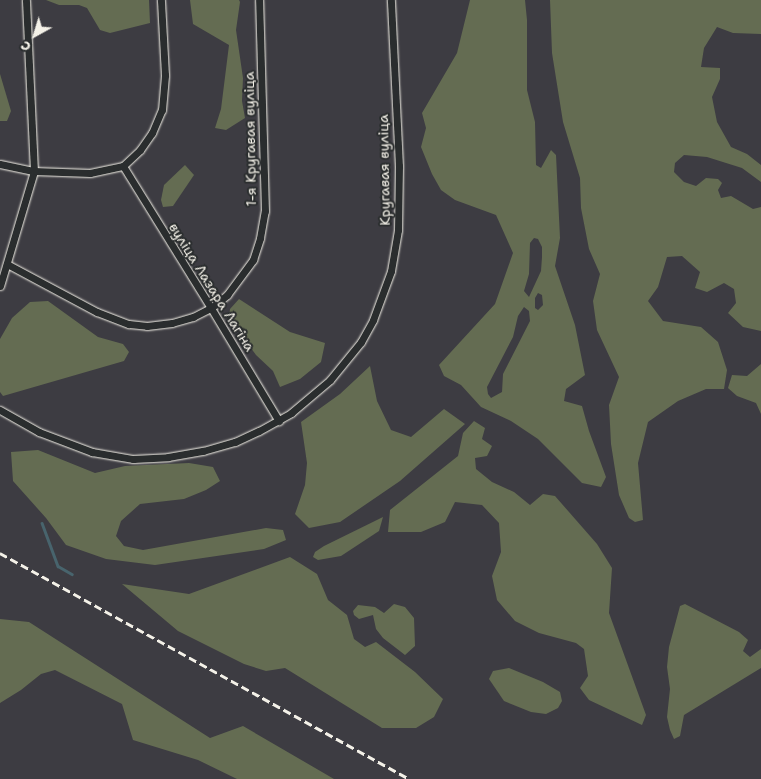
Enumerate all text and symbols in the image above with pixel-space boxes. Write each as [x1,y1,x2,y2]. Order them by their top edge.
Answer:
north arrow [10,10,60,60]
text: С [17,37,35,56]
street label: 1-я Кругавая вуліца [240,71,260,207]
street label: Кругавая вуліца [375,114,393,226]
street label: вуліца Лазара Лагіна [166,220,258,354]

